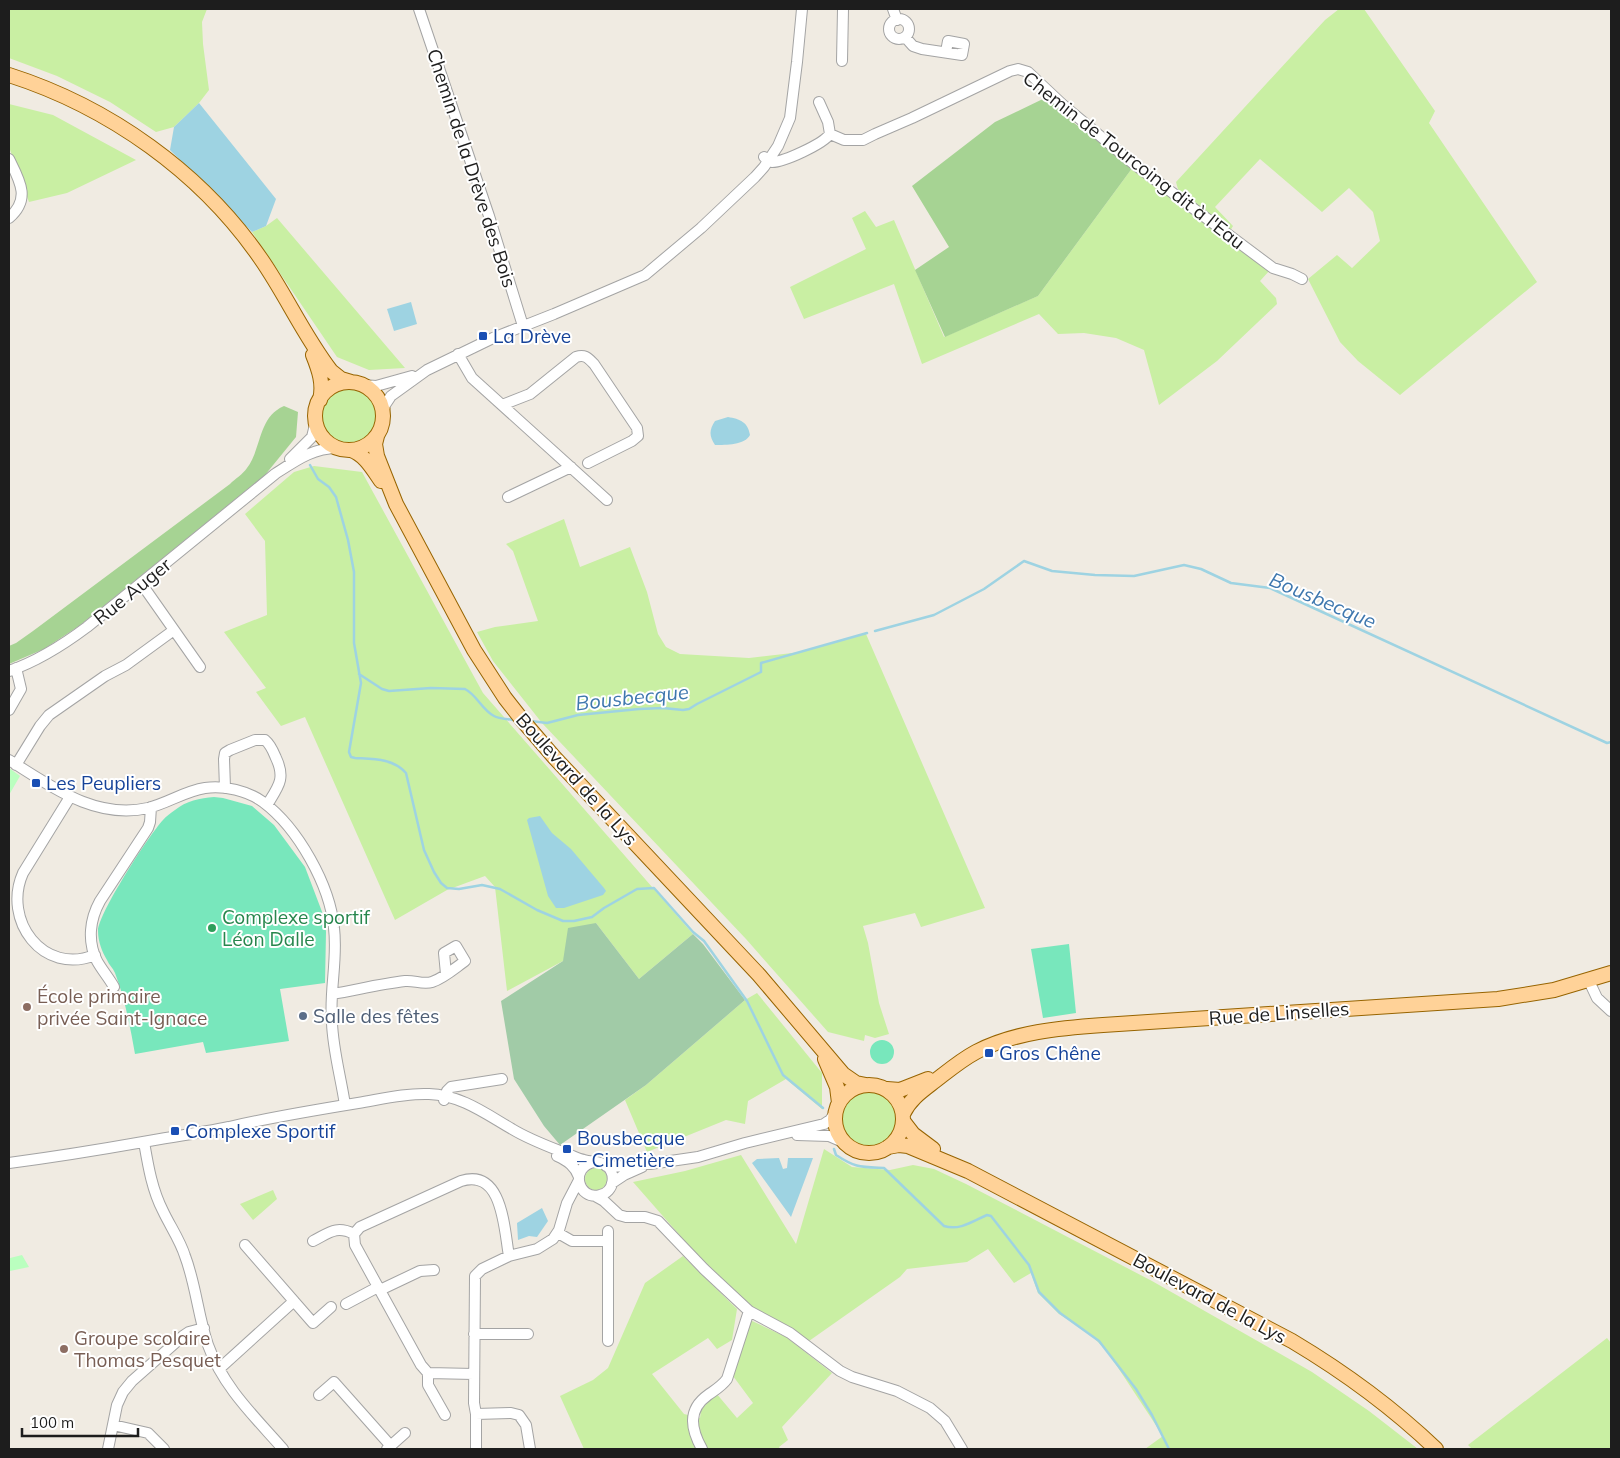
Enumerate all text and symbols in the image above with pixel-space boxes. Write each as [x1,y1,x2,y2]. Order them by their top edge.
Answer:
street label: Chemin de la Drève des Bois [422,46,522,290]
street label: Chemin de Tourcoing dit à l'Eau [1018,66,1250,254]
place label: La Drève [493,324,571,348]
marker: La Drève [477,330,489,342]
street label: Rue Auger [88,552,176,630]
water label: Bousbecque [1266,566,1380,634]
water label: Bousbecque [574,679,690,715]
street label: Boulevard de la Lys [511,708,643,850]
place label: Les Peupliers [46,771,161,795]
marker: Les Peupliers [30,777,42,789]
place label: Complexe sportif Léon Dalle [222,905,371,951]
marker: Complexe sportif Léon Dalle [206,922,218,934]
place label: École primaire privée Saint-Ignace [37,984,207,1030]
street label: Rue de Linselles [1208,996,1350,1030]
marker: École primaire privée Saint-Ignace [21,1001,33,1013]
place label: Salle des fêtes [313,1004,440,1028]
marker: Salle des fêtes [297,1010,309,1022]
place label: Gros Chêne [999,1041,1101,1065]
marker: Gros Chêne [983,1047,995,1059]
place label: Complexe Sportif [185,1119,336,1143]
marker: Complexe Sportif [169,1125,181,1137]
place label: Bousbecque – Cimetière [577,1126,685,1172]
marker: Bousbecque – Cimetière [561,1143,573,1155]
street label: Boulevard de la Lys [1129,1247,1291,1349]
place label: Groupe scolaire Thomas Pesquet [74,1326,221,1372]
marker: Groupe scolaire Thomas Pesquet [58,1343,70,1355]
scale bar [22,1406,139,1438]
text: 100 m [30,1413,74,1432]

